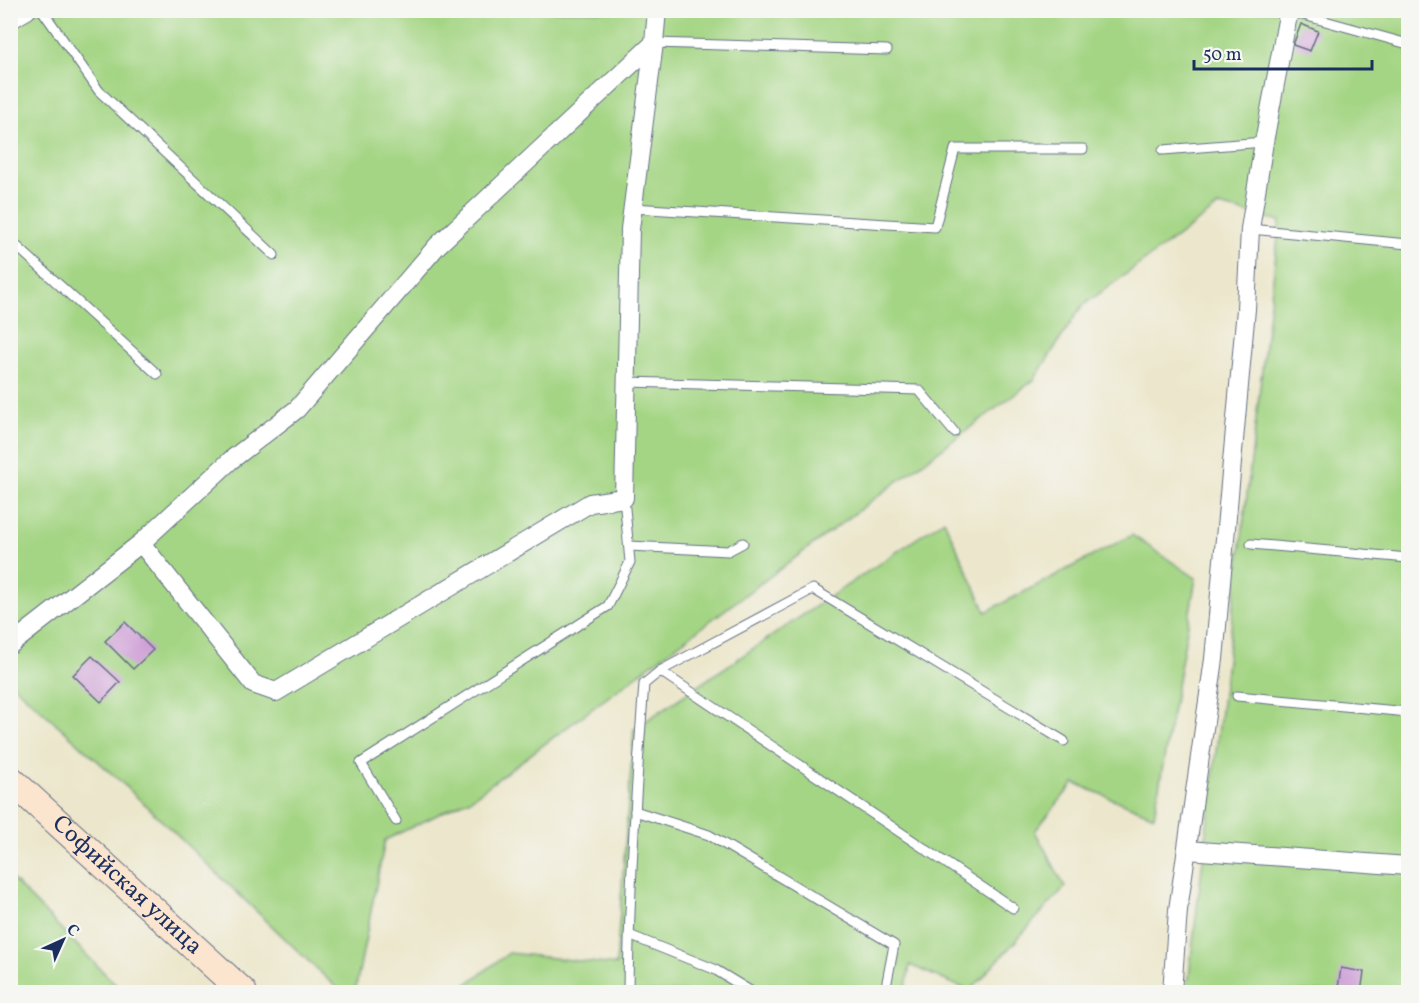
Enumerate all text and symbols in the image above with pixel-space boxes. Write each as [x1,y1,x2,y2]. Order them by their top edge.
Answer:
scale bar [1194,33,1372,71]
text: 50 m [1203,43,1242,68]
street label: Софийская улица [46,808,208,962]
north arrow [33,910,93,970]

